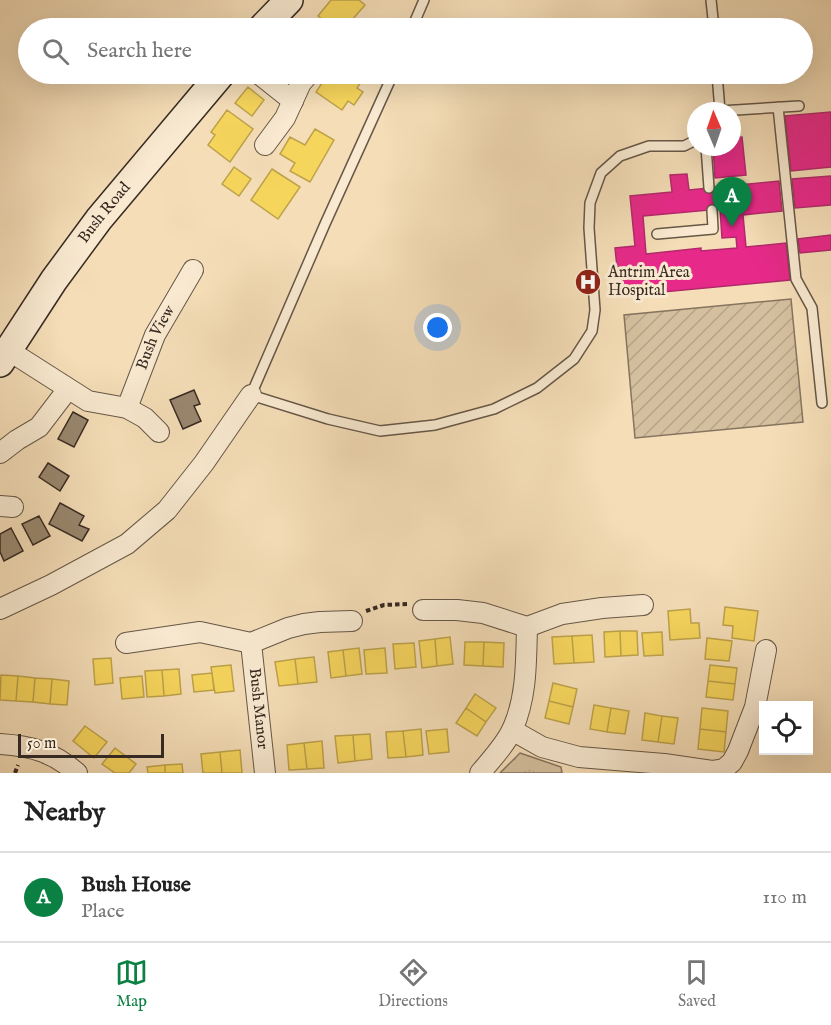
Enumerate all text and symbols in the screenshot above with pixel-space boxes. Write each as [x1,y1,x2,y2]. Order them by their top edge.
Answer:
search box [18,18,813,84]
icon: search [39,35,72,68]
text: Search here [87,37,192,65]
north arrow [687,102,741,156]
street label: Bush Road [74,178,136,248]
pin: A [712,178,752,227]
place label: Antrim Area Hospital [607,263,690,301]
hospital icon: Antrim Area Hospital [573,267,603,297]
street label: Bush View [133,302,180,373]
your location [423,313,452,342]
street label: Bush Manor [244,667,272,750]
map controls [759,701,813,755]
button: locate [759,701,813,755]
scale bar [18,731,164,758]
text: 50 m [27,734,56,754]
text: Nearby [24,796,105,829]
text: Bush House [81,871,191,899]
text: A [37,885,50,910]
text: 110 m [763,885,807,910]
text: Place [81,899,124,924]
tab: Map [115,956,148,1012]
tab: Directions [378,956,448,1012]
tab: Saved [678,956,716,1012]

